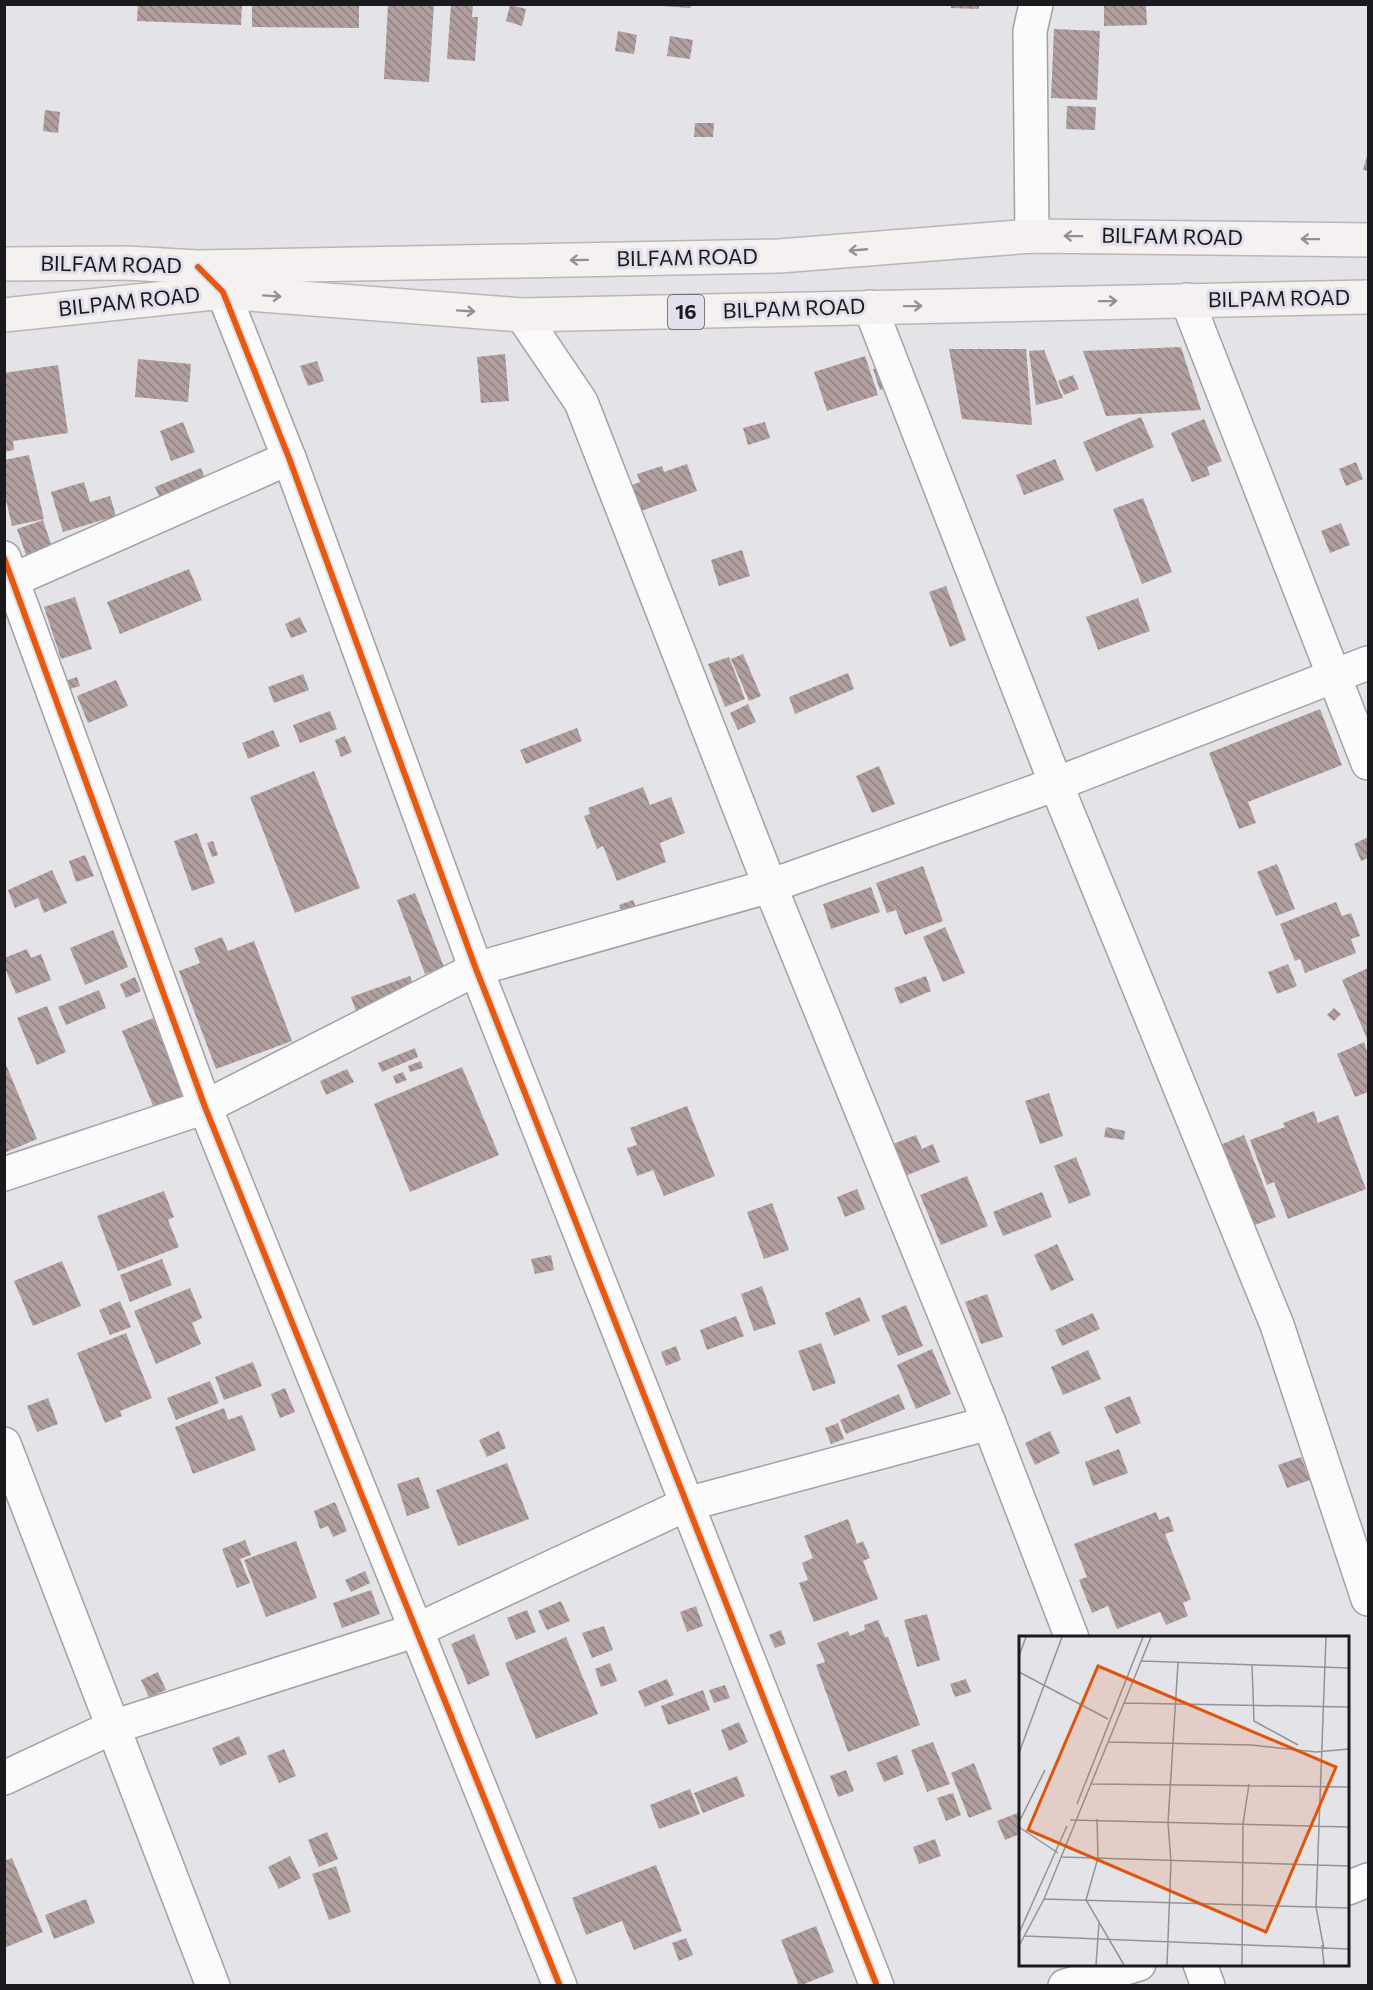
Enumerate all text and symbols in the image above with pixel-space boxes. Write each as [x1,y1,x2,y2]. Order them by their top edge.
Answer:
street label: BILFAM ROAD [1101,222,1243,249]
one-way arrow [1064,230,1084,242]
one-way arrow [1301,233,1321,245]
street label: BILFAM ROAD [616,243,758,270]
one-way arrow [848,245,868,256]
street label: BILFAM ROAD [40,250,182,277]
one-way arrow [569,254,589,266]
street label: BILPAM ROAD [57,281,201,320]
street label: BILPAM ROAD [1208,284,1350,311]
one-way arrow [261,290,281,301]
street label: BILPAM ROAD [722,293,866,322]
road number: 16 [668,295,704,329]
one-way arrow [1097,296,1117,307]
one-way arrow [902,300,922,312]
one-way arrow [456,306,475,317]
inset map [1019,1636,1349,1966]

